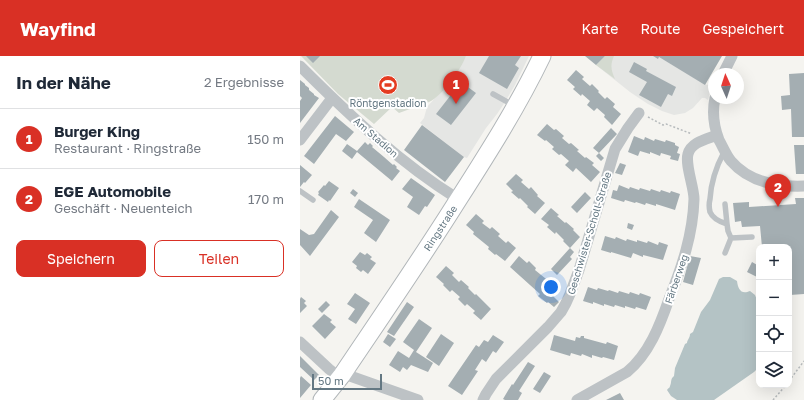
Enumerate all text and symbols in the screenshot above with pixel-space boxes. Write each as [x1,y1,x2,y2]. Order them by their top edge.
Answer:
text: Wayfind [20,17,96,40]
text: Karte [582,20,618,37]
text: Route [640,20,680,37]
text: Gespeichert [702,20,784,37]
north arrow [708,68,744,104]
pin: 1 [443,71,469,104]
text: In der Nähe [16,72,111,93]
text: 2 Ergebnisse [204,74,284,90]
sports icon: Röntgenstadion [377,74,399,96]
place label: Röntgenstadion [350,97,426,109]
street label: Am Stadion [351,114,401,160]
text: Burger King [54,122,140,140]
text: 1 [26,131,32,147]
text: 150 m [247,131,284,147]
text: Restaurant · Ringstraße [54,140,201,156]
street label: Geschwister-Scholl-Straße [565,170,613,296]
pin: 2 [765,174,791,207]
text: EGE Automobile [54,182,171,200]
text: 2 [25,191,33,207]
text: 170 m [248,191,284,207]
text: Geschäft · Neuenteich [54,200,193,216]
street label: Ringstraße [421,203,459,253]
button: Speichern [16,240,146,277]
button: Teilen [154,240,284,277]
map controls [756,244,792,388]
button: + [756,244,792,280]
street label: Färberweg [662,253,690,305]
your location [541,277,561,297]
button: − [756,280,792,316]
button: locate [756,316,792,352]
button: layers [756,352,792,388]
scale bar [312,372,382,391]
text: 50 m [318,374,344,387]

